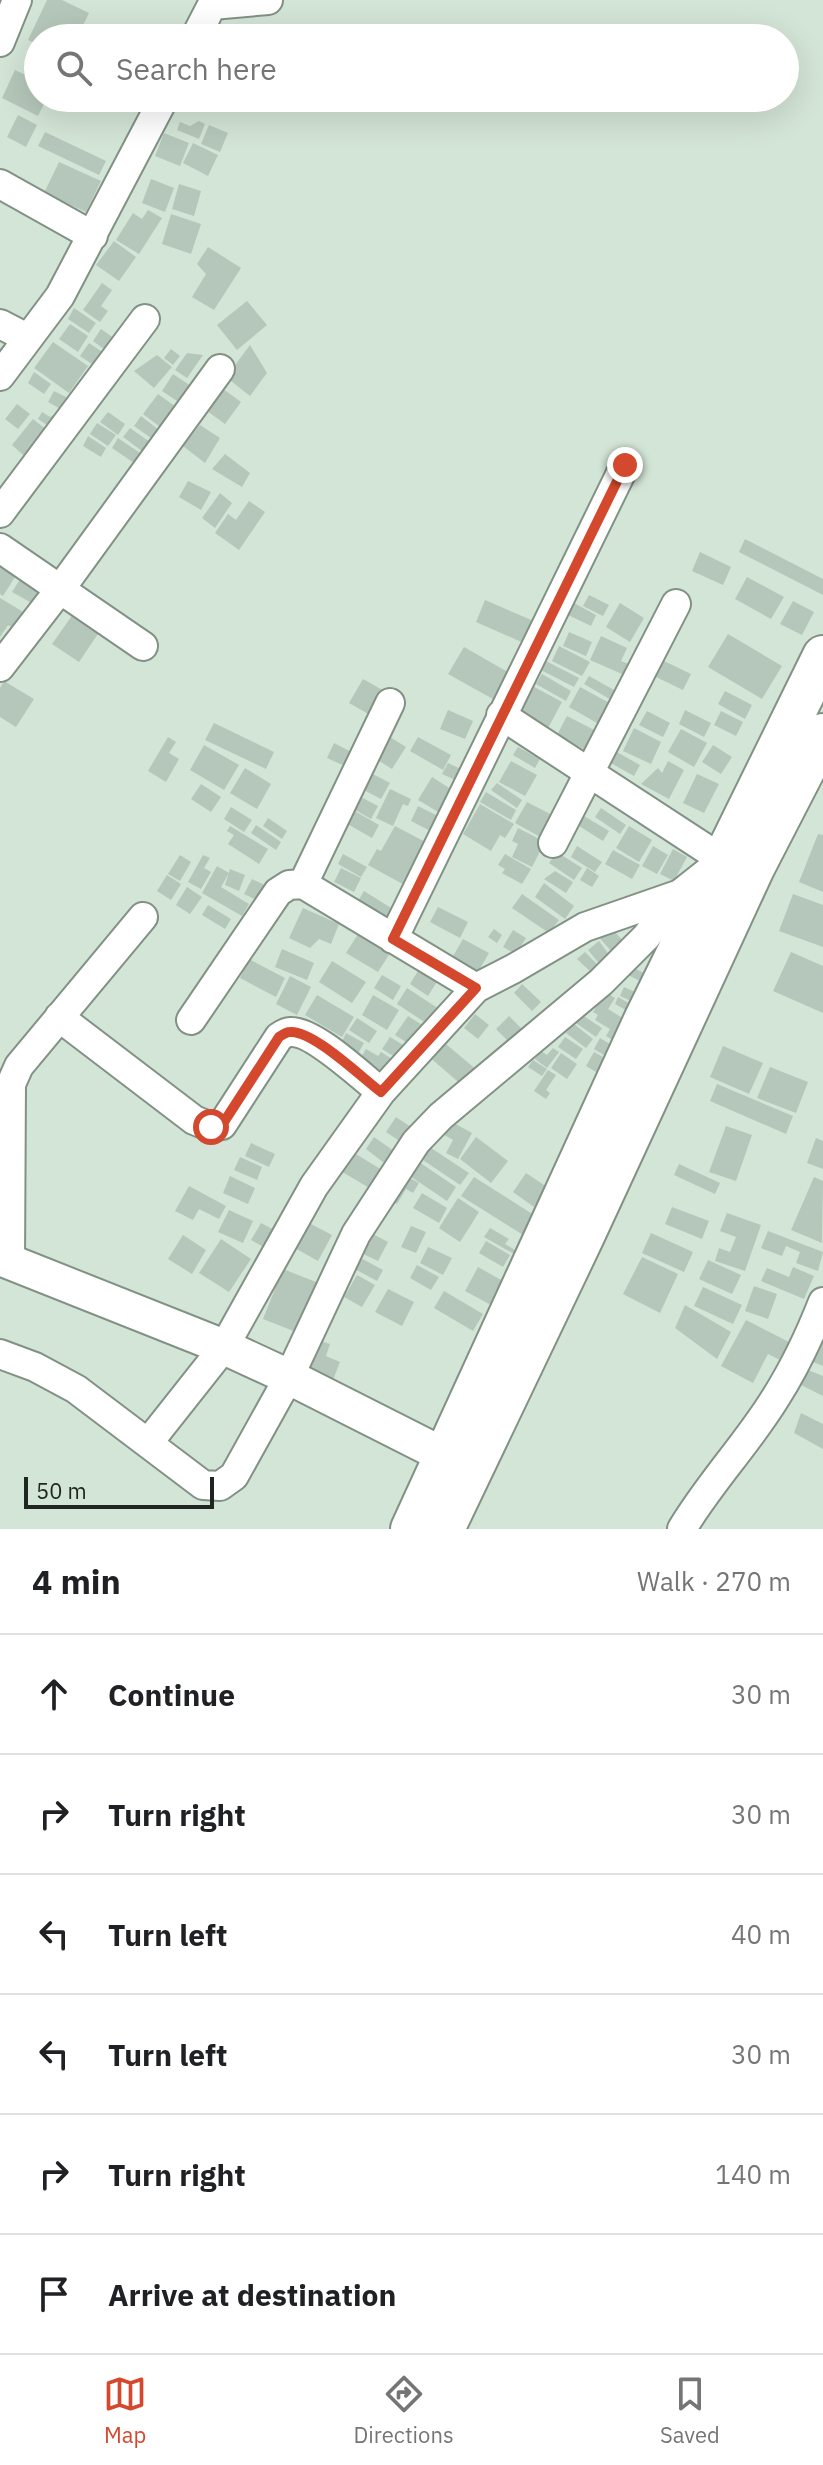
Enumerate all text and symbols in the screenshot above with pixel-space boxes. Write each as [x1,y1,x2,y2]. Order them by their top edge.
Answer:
search box [24,24,799,112]
icon: search [52,46,96,90]
text: Search here [116,49,277,88]
route end [607,447,643,483]
route start [193,1109,229,1145]
scale bar [24,1473,214,1509]
text: 50 m [36,1476,87,1505]
text: 4 min [32,1559,121,1603]
text: Walk · 270 m [637,1564,791,1598]
icon: ahead [32,1672,76,1716]
text: Continue [108,1675,235,1714]
text: 30 m [731,1677,791,1711]
icon: right [32,1792,76,1836]
text: Turn right [108,1795,246,1834]
text: 30 m [731,1797,791,1831]
icon: left [32,1912,76,1956]
text: Turn left [108,1915,227,1954]
text: 40 m [731,1917,791,1951]
icon: left [32,2032,76,2076]
text: Turn left [108,2035,227,2074]
text: 30 m [731,2037,791,2071]
icon: right [32,2152,76,2196]
text: Turn right [108,2155,246,2194]
text: 140 m [715,2157,791,2191]
icon: arrive [32,2272,76,2316]
text: Arrive at destination [108,2275,396,2314]
tab: Map [103,2372,147,2449]
tab: Directions [354,2372,454,2449]
tab: Saved [660,2372,720,2449]

